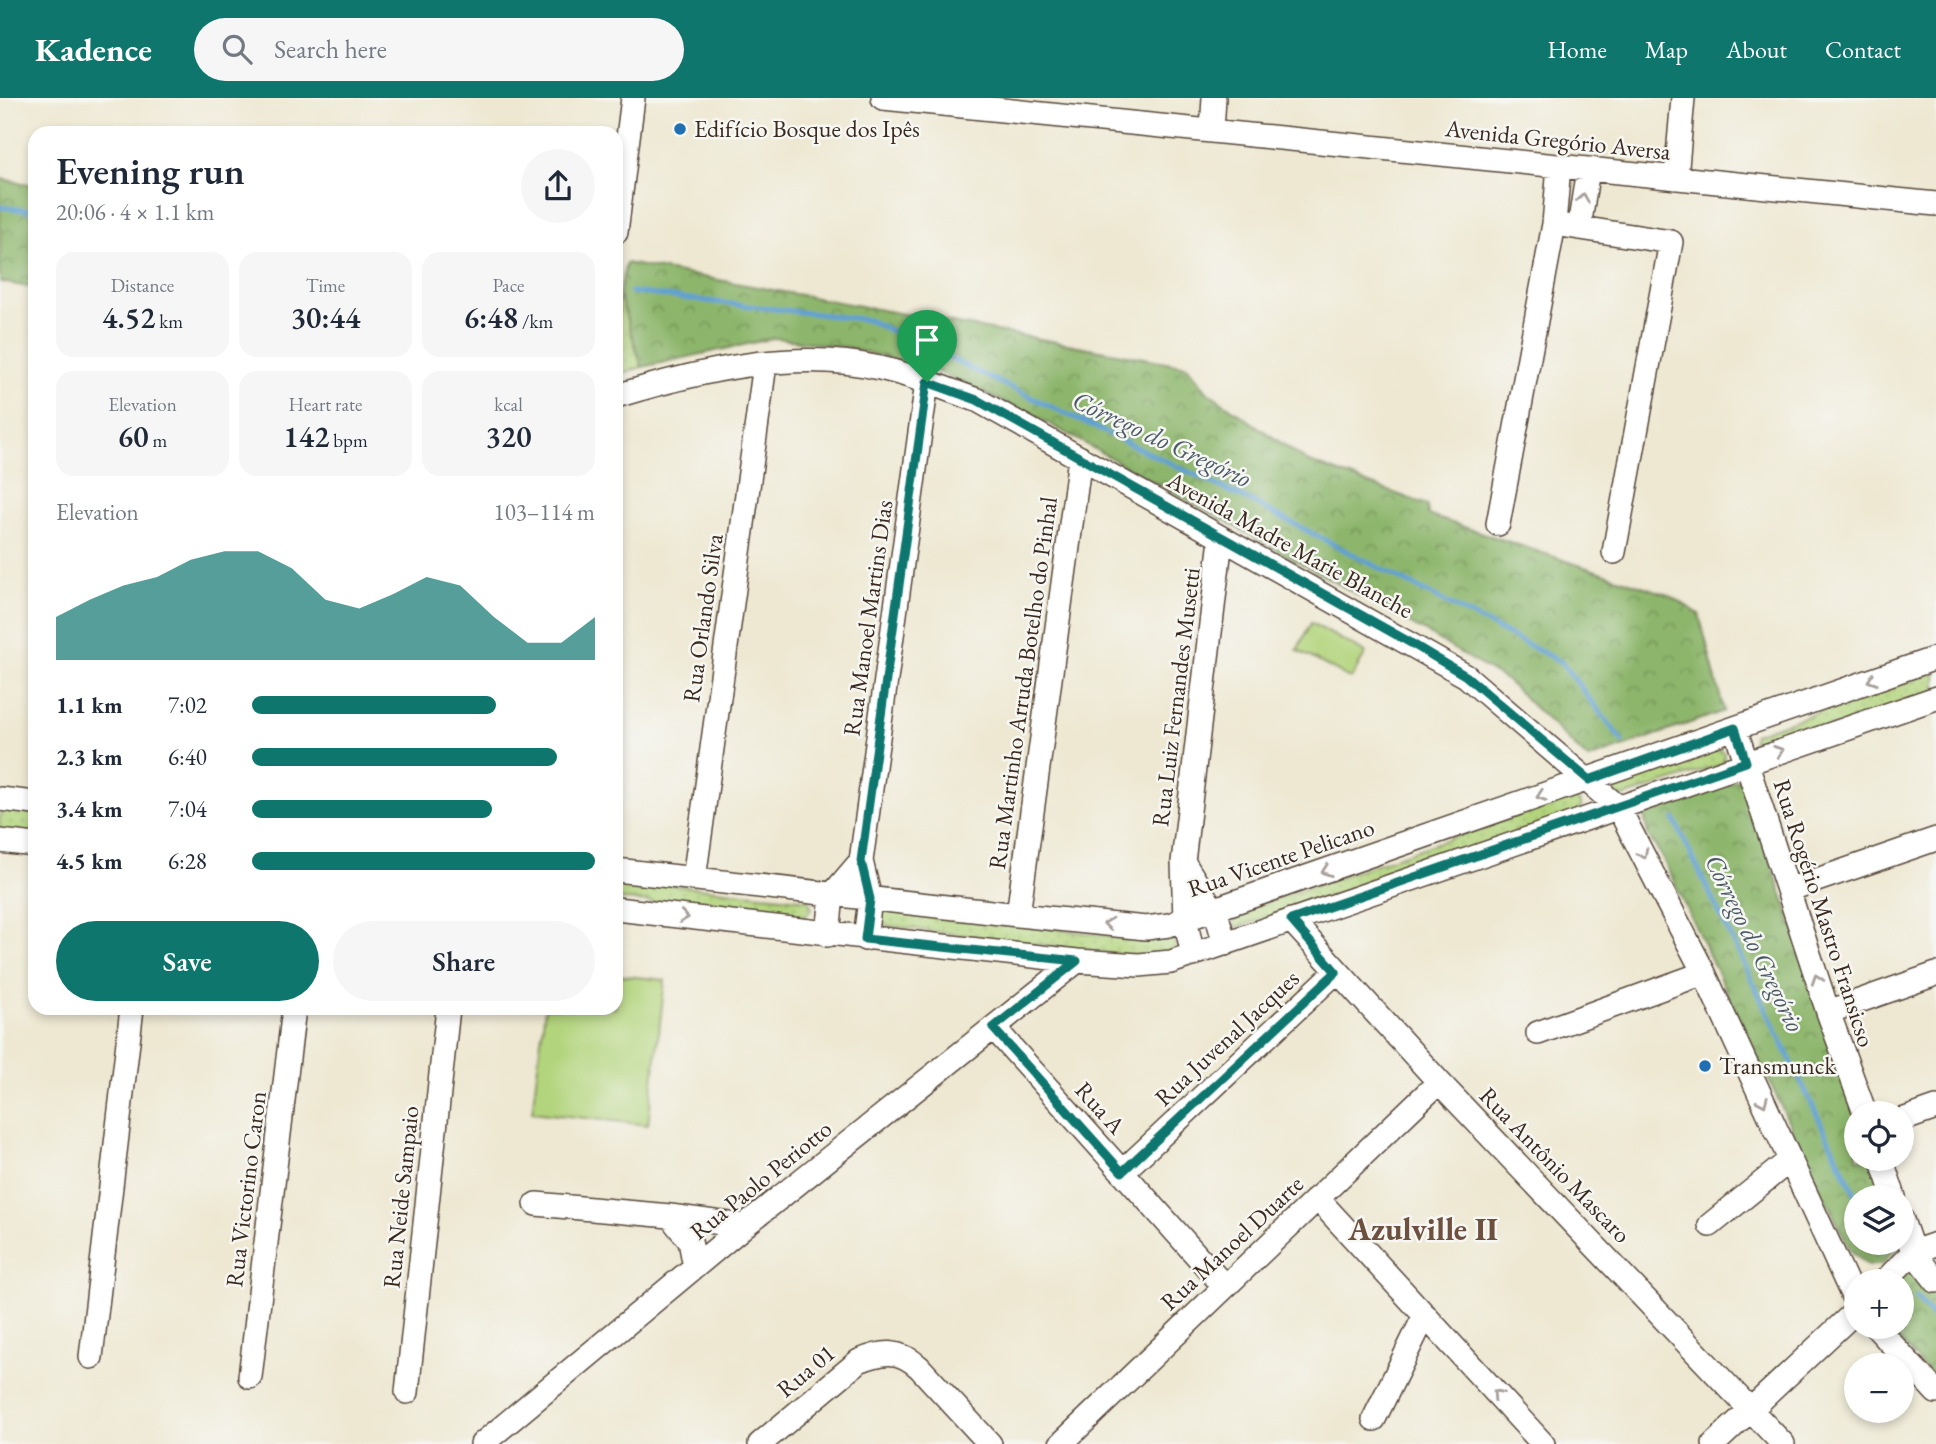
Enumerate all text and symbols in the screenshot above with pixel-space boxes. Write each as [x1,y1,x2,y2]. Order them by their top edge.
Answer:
search box [194,18,684,81]
text: Kadence [35,28,152,71]
icon: search [218,30,256,68]
text: Search here [274,32,387,66]
text: Home [1547,34,1607,65]
text: Map [1645,34,1688,65]
text: About [1726,34,1787,65]
text: Contact [1825,34,1901,65]
street label: Avenida Gregório Aversa [1443,112,1673,167]
place label: Edifício Bosque dos Ipês [694,113,920,144]
marker: Edifício Bosque dos Ipês [672,121,688,137]
text: Evening run [56,146,245,195]
button: share [521,149,595,223]
one-way arrow [1575,193,1590,204]
text: 20:06 · 4 × 1.1 km [56,197,214,227]
text: Distance [111,273,174,298]
text: Time [306,273,345,298]
text: Pace [493,273,524,298]
text: 4.52 [102,298,155,337]
text: 30:44 [291,298,360,337]
text: 6:48 [464,298,518,337]
text: km [155,309,183,334]
text: /km [518,309,553,334]
pin [897,310,957,382]
icon: arrive [908,321,946,359]
water label: Córrego do Gregório [1067,383,1257,495]
text: Elevation [108,392,177,417]
text: Heart rate [289,392,362,417]
text: kcal [494,392,523,417]
text: 60 [118,417,149,456]
text: 142 [283,417,329,456]
text: 320 [485,417,532,456]
text: m [149,428,167,453]
text: bpm [329,428,368,453]
street label: Avenida Madre Marie Blanche [1161,463,1419,625]
street label: Rua Martinho Arruda Botelho do Pinhal [981,494,1064,871]
text: Elevation [56,497,139,527]
text: 103–114 m [494,497,595,527]
street label: Rua Manoel Martins Dias [836,498,899,738]
street label: Rua Orlando Silva [675,531,730,704]
street label: Rua Luiz Fernandes Musetti [1144,566,1207,828]
one-way arrow [1866,672,1878,686]
text: 1.1 km [56,690,123,720]
text: 7:02 [168,690,207,720]
text: 2.3 km [56,742,123,772]
text: 6:40 [168,742,207,772]
one-way arrow [1773,745,1785,759]
street label: Rua Rogério Mastro Fransicso [1767,775,1882,1051]
one-way arrow [1536,788,1548,802]
text: 3.4 km [56,794,123,824]
text: 7:04 [168,794,207,824]
street label: Rua Vicente Pelicano [1183,811,1378,904]
text: 4.5 km [56,846,123,876]
text: 6:28 [168,846,207,876]
one-way arrow [1634,846,1648,859]
water label: Córrego do Gregório [1697,849,1813,1037]
one-way arrow [1321,863,1333,877]
one-way arrow [678,910,690,925]
one-way arrow [1103,917,1114,932]
button: Save [56,921,319,1001]
button: Share [333,921,595,1001]
street label: Rua Juvenal Jacques [1148,963,1305,1113]
one-way arrow [1811,974,1826,986]
place label: Transmunck [1719,1050,1836,1081]
marker: Transmunck [1697,1058,1713,1074]
street label: Rua A [1069,1075,1132,1141]
street label: Rua Antônio Mascaro [1473,1080,1638,1249]
street label: Rua Victorino Caron [218,1089,273,1289]
one-way arrow [1755,1095,1769,1107]
map controls [1844,1101,1914,1423]
button: locate [1844,1101,1914,1171]
street label: Rua Neide Sampaio [376,1104,426,1290]
street label: Rua Paolo Periotto [683,1113,838,1246]
street label: Rua Manoel Duarte [1154,1168,1310,1317]
button: layers [1844,1185,1914,1255]
district label: Azulville II [1347,1208,1498,1250]
button: + [1844,1269,1914,1339]
street label: Rua 01 [770,1337,841,1404]
button: − [1844,1353,1914,1423]
one-way arrow [1493,1389,1505,1402]

